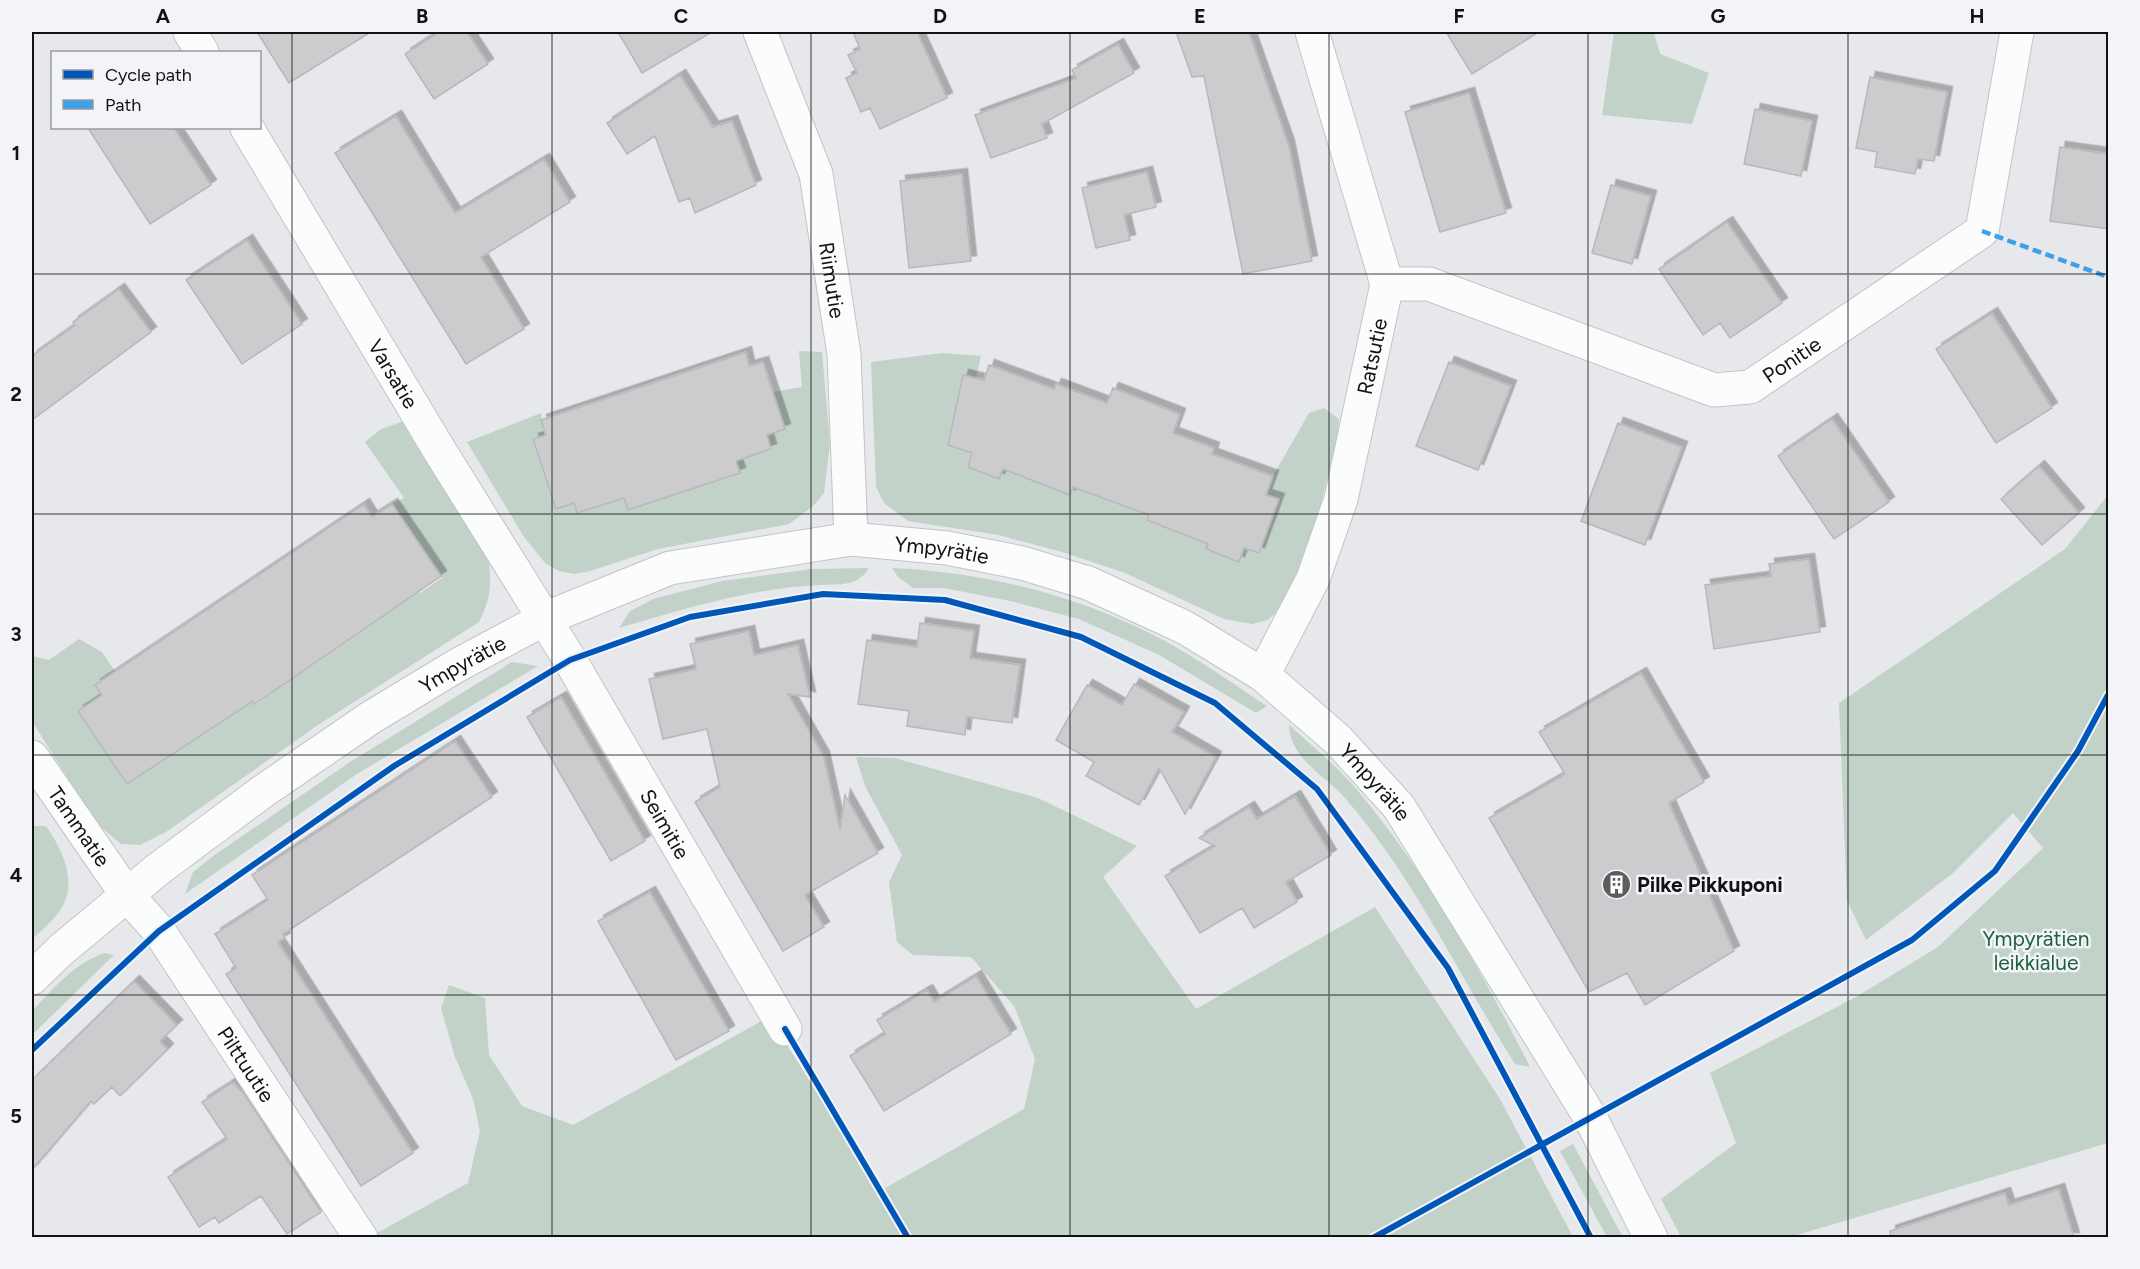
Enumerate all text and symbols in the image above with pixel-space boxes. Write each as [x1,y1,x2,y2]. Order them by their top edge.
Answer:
text: A [156,4,171,28]
text: B [416,4,428,28]
text: C [674,4,688,28]
text: D [933,4,947,28]
text: E [1194,4,1206,28]
text: F [1453,4,1465,28]
text: G [1711,4,1726,28]
text: H [1970,4,1985,28]
legend [51,51,261,129]
text: Cycle path [105,64,192,86]
text: Path [105,94,141,116]
text: 1 [12,141,20,165]
street label: Riimutie [814,240,851,320]
street label: Ratsutie [1351,316,1392,397]
street label: Ponitie [1757,331,1825,388]
street label: Varsatie [363,334,424,413]
text: 2 [10,382,22,406]
street label: Ympyrätie [894,531,991,569]
text: 3 [10,622,22,646]
street label: Ympyrätie [414,629,510,698]
street label: Ympyrätie [1335,738,1417,825]
street label: Tammatie [43,781,116,871]
street label: Seimitie [635,785,695,863]
text: 4 [10,863,23,887]
building icon: Pilke Pikkuponi [1600,868,1632,900]
place label: Pilke Pikkuponi [1637,872,1783,897]
park label: Ympyrätien leikkialue [1983,926,2089,975]
street label: Pilttuutie [213,1022,280,1107]
text: 5 [10,1104,22,1128]

